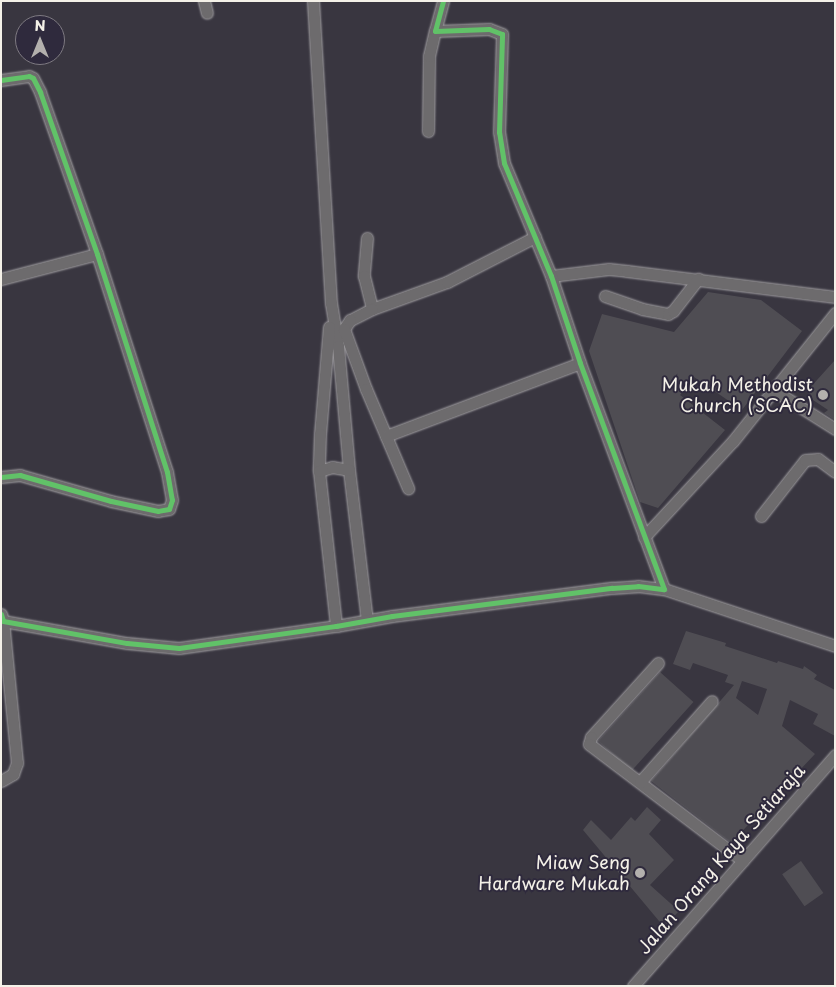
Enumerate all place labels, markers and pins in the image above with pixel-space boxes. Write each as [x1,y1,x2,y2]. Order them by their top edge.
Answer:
place label: Mukah Methodist Church (SCAC) [662,374,813,416]
marker: Mukah Methodist Church (SCAC) [817,389,829,401]
place label: Miaw Seng Hardware Mukah [479,852,630,894]
marker: Miaw Seng Hardware Mukah [634,867,646,879]

